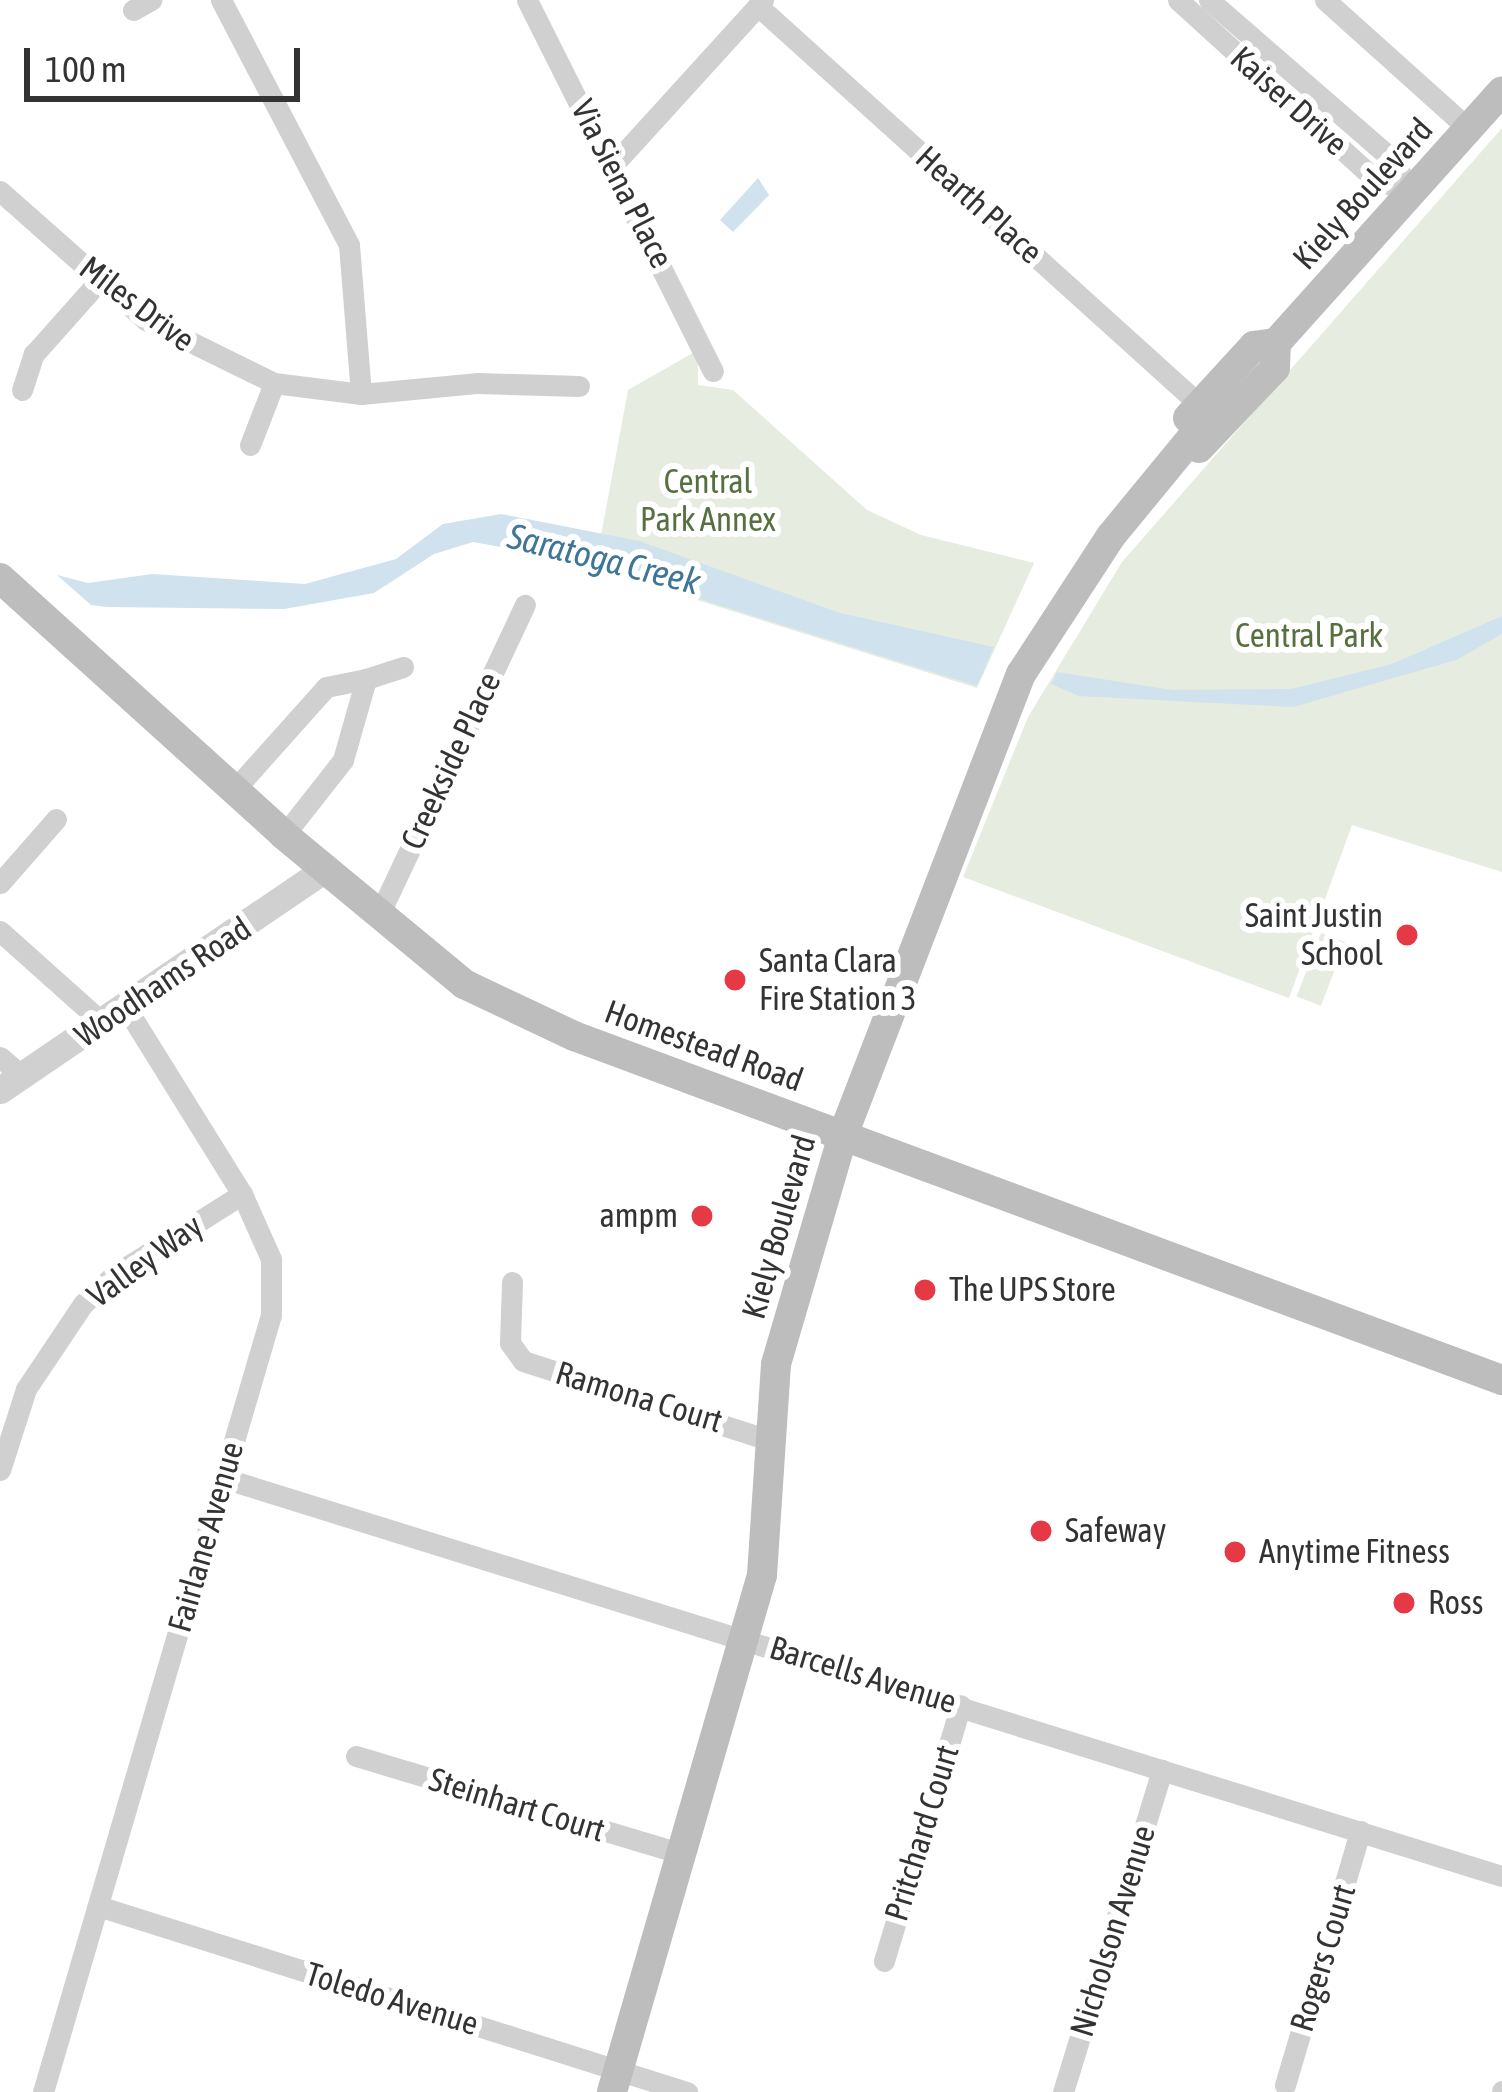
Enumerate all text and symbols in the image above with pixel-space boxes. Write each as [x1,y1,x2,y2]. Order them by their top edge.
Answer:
scale bar [30,24,306,98]
street label: Kaiser Drive [1222,38,1356,164]
text: 100 m [45,48,127,90]
street label: Via Siena Place [563,93,681,275]
street label: Kiely Boulevard [1285,110,1441,278]
street label: Hearth Place [908,138,1050,272]
street label: Miles Drive [72,248,202,360]
park label: Central Park Annex [640,462,776,540]
water label: Saratoga Creek [503,514,705,604]
park label: Central Park [1235,616,1383,656]
street label: Creekside Place [393,666,509,856]
place label: Saint Justin School [1245,896,1383,974]
street label: Woodhams Road [67,909,259,1055]
marker: Saint Justin School [1394,922,1420,948]
place label: Santa Clara Fire Station 3 [759,941,916,1019]
marker: Santa Clara Fire Station 3 [722,967,748,993]
street label: Homestead Road [600,992,808,1100]
street label: Kiely Boulevard [734,1131,824,1323]
place label: ampm [599,1196,678,1236]
marker: ampm [689,1203,715,1229]
street label: Valley Way [80,1206,210,1316]
place label: The UPS Store [949,1270,1116,1310]
marker: The UPS Store [912,1277,938,1303]
street label: Ramona Court [551,1353,727,1441]
street label: Fairlane Avenue [160,1437,252,1637]
place label: Safeway [1065,1511,1166,1551]
marker: Safeway [1028,1518,1054,1544]
place label: Anytime Fitness [1259,1532,1450,1572]
marker: Anytime Fitness [1222,1539,1248,1565]
place label: Ross [1428,1583,1483,1623]
marker: Ross [1391,1590,1417,1616]
street label: Barcells Avenue [765,1628,961,1722]
street label: Pritchard Court [877,1741,967,1925]
street label: Steinhart Court [424,1760,610,1850]
street label: Nicholson Avenue [1062,1821,1164,2041]
street label: Rogers Court [1282,1880,1364,2036]
street label: Toledo Avenue [301,1954,483,2044]

